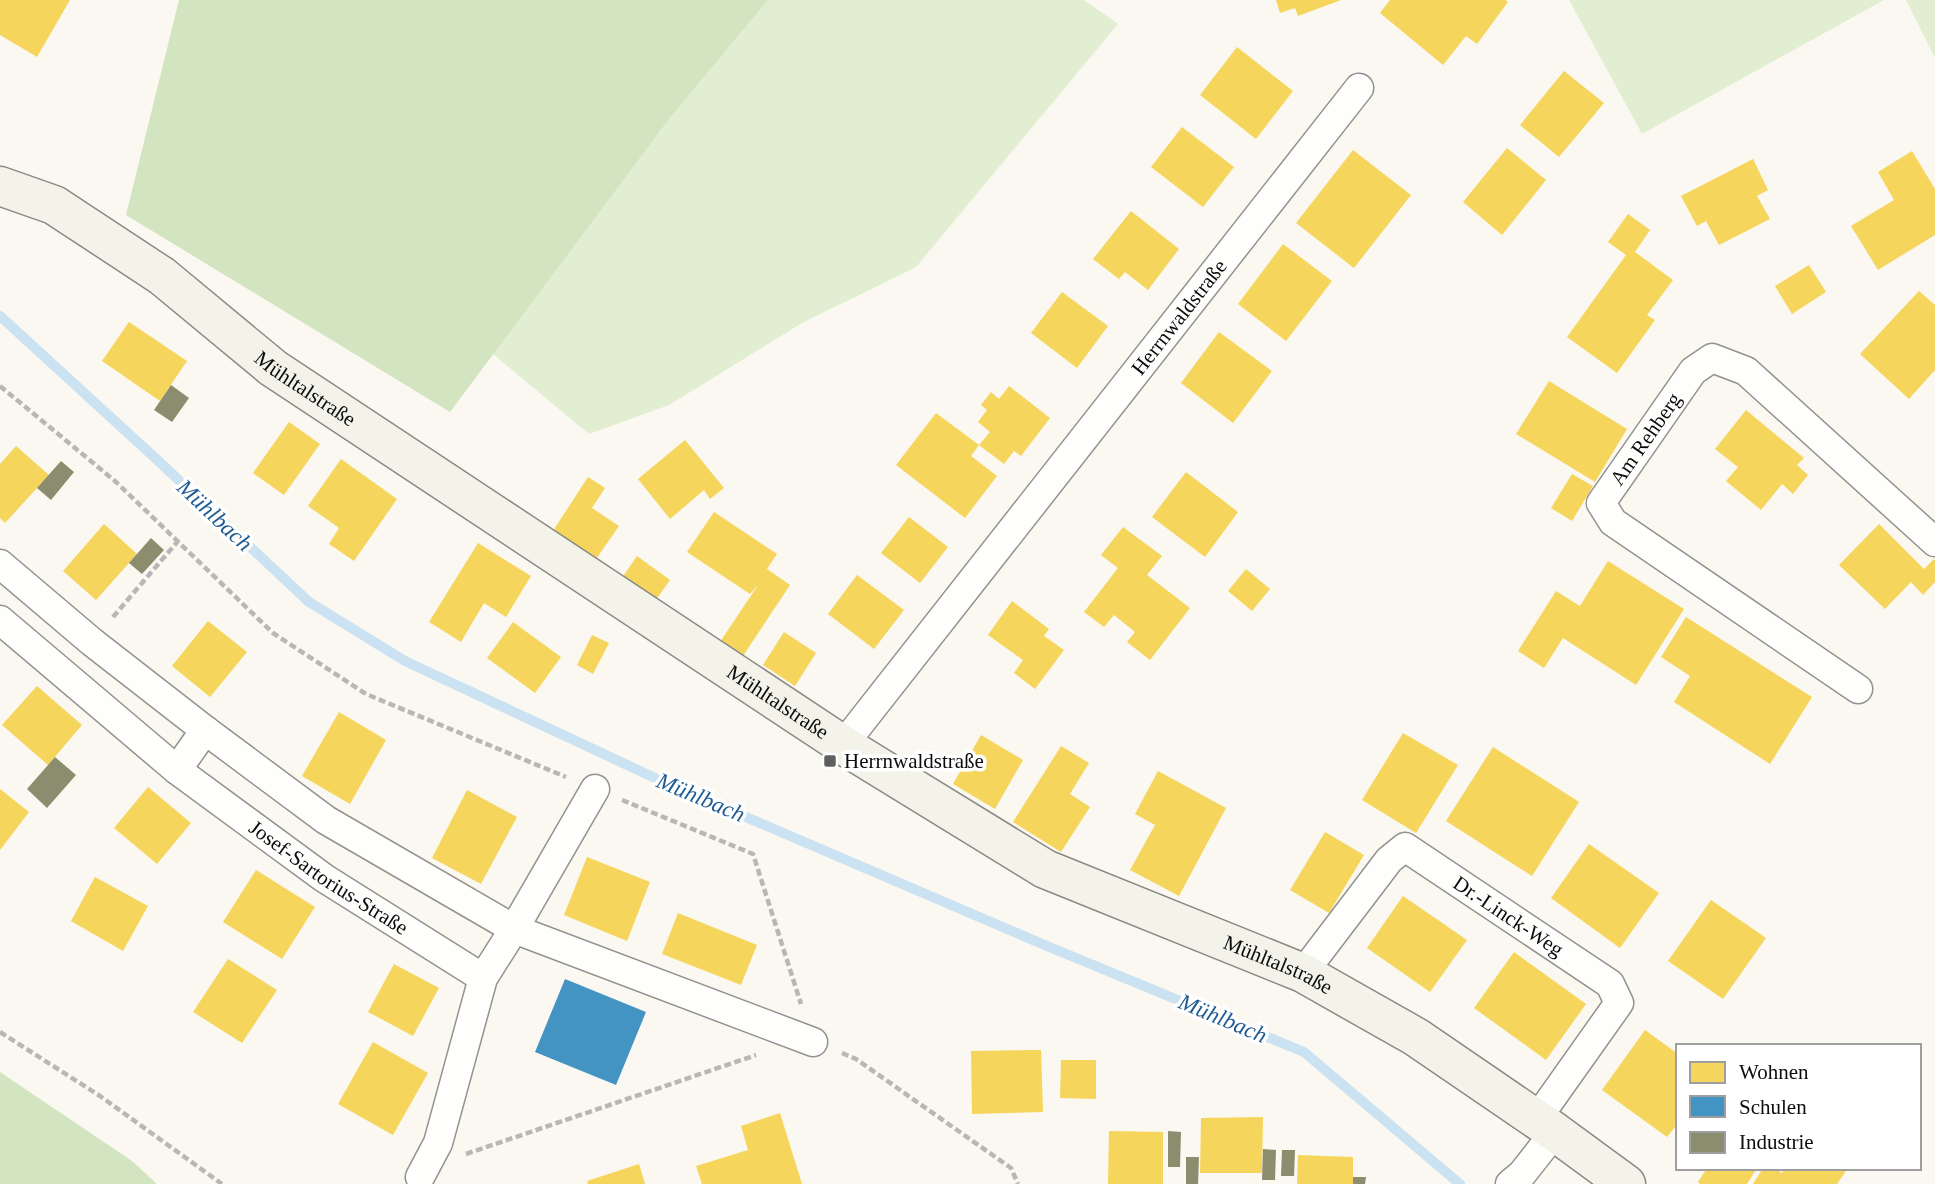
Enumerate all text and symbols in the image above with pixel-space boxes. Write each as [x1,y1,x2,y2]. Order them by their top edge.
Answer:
street label: Herrnwaldstraße [1126,255,1232,380]
street label: Mühltalstraße [250,346,360,431]
street label: Am Rehberg [1605,388,1686,490]
water label: Mühlbach [171,474,257,556]
street label: Mühltalstraße [723,660,833,744]
place label: Herrnwaldstraße [844,749,984,773]
marker: Herrnwaldstraße [822,753,838,769]
water label: Mühlbach [652,767,749,827]
street label: Josef-Sartorius-Straße [245,815,412,940]
street label: Dr.-Linck-Weg [1449,871,1568,962]
street label: Mühltalstraße [1220,930,1337,999]
water label: Mühlbach [1174,988,1271,1048]
legend [1676,1044,1921,1170]
text: Wohnen [1739,1060,1809,1084]
text: Schulen [1739,1095,1807,1119]
text: Industrie [1739,1130,1814,1154]

